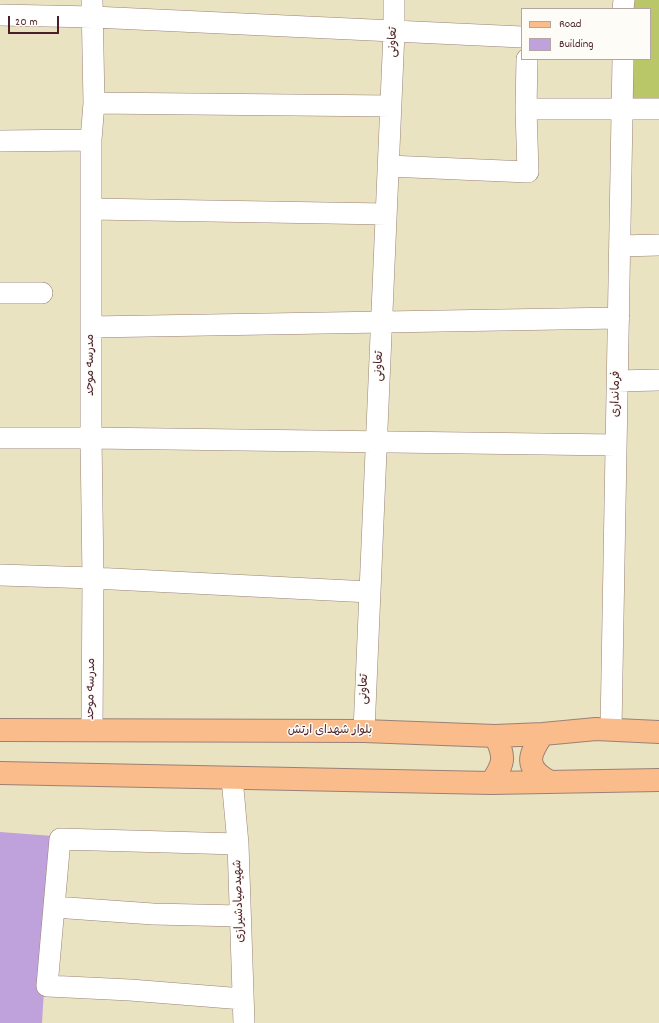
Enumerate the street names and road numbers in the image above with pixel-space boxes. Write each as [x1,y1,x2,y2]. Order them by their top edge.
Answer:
street label: تعاونی [386,26,402,58]
street label: مدرسه موحد [84,334,98,396]
street label: تعاونی [372,350,388,382]
street label: فرمانداری [609,371,625,417]
street label: مدرسه موحد [84,658,100,720]
street label: تعاونی [357,673,373,705]
street label: بلوار شهدای ارتش [288,724,372,738]
street label: شهیدصیادشیرازی [231,859,249,943]

